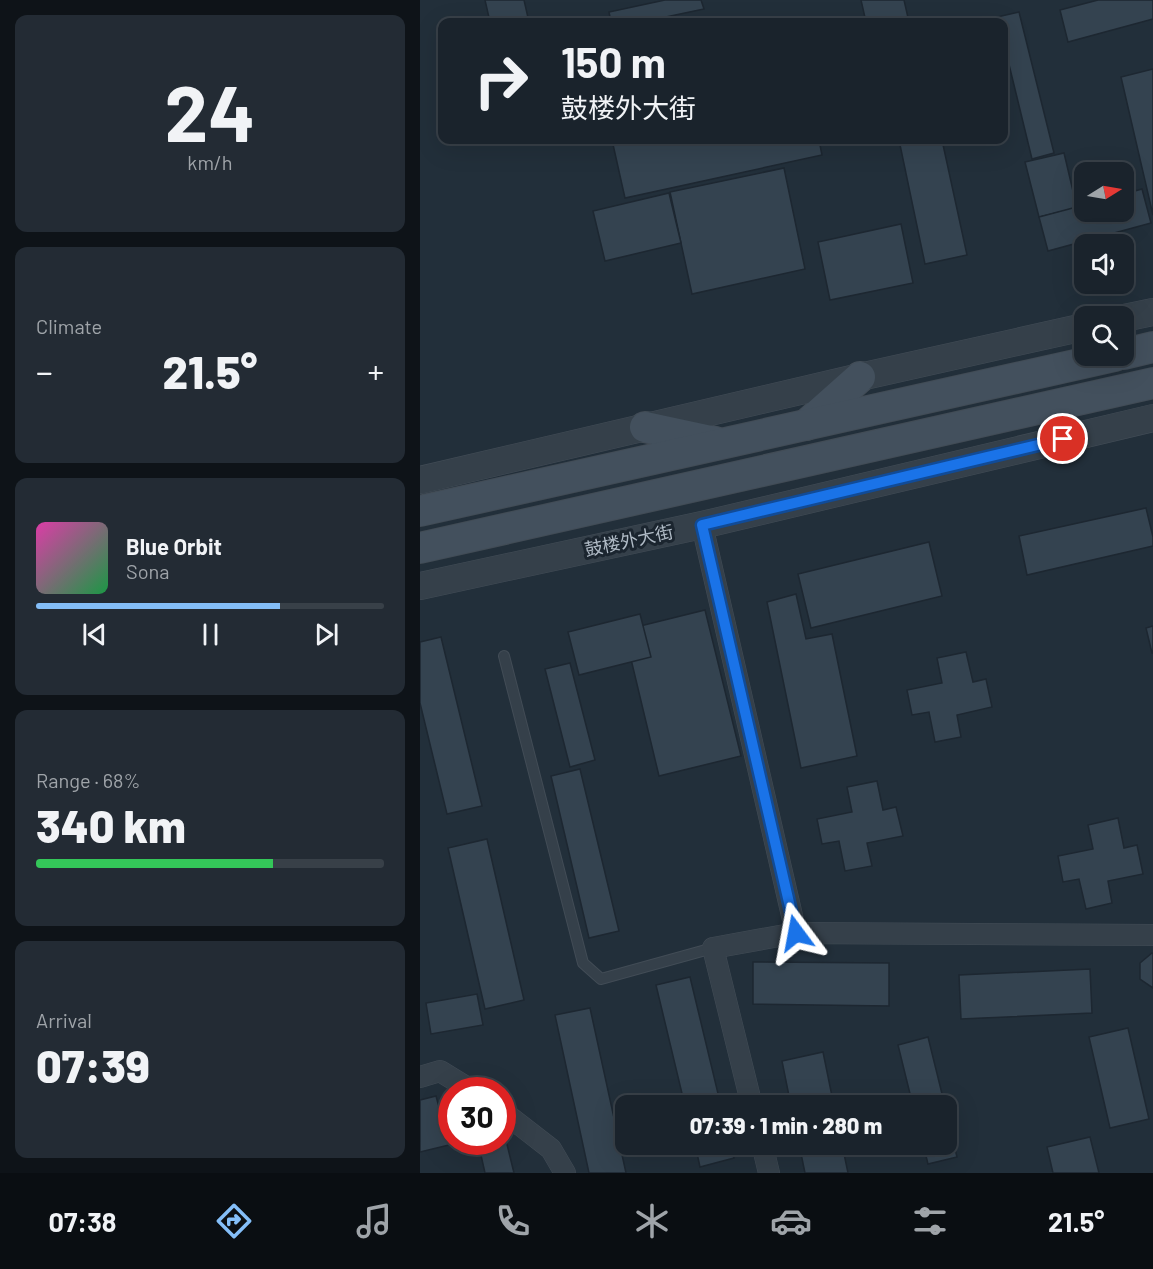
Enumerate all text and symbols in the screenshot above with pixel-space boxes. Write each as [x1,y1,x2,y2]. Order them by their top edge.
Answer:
text: 150 m [561,36,666,86]
icon: right [462,42,540,120]
text: 24 [165,64,255,158]
text: 鼓楼外大街 [561,91,696,123]
text: km/h [187,150,233,174]
north arrow [1074,162,1134,222]
map controls [1074,162,1134,366]
button: sound [1074,234,1134,294]
button: search [1074,306,1134,366]
text: Climate [36,314,102,338]
text: 21.5° [163,344,257,398]
text: − [36,351,53,391]
text: + [368,351,384,391]
pin [1037,413,1088,464]
icon: arrive [1046,422,1079,455]
street label: 鼓楼外大街 [582,520,675,560]
text: Blue Orbit [126,533,222,559]
text: Sona [126,559,170,583]
icon: previous [78,618,111,651]
icon: pause [194,618,227,651]
icon: next [310,618,343,651]
text: Range · 68% [36,768,140,792]
text: 340 km [36,798,186,852]
position arrow [764,901,828,965]
text: Arrival [36,1008,92,1032]
text: 07:39 [36,1038,150,1092]
speed limit sign: 30 [438,1077,516,1155]
text: 07:39 · 1 min · 280 m [690,1112,882,1138]
icon: directions [213,1200,255,1242]
icon: music [353,1200,395,1242]
icon: phone [492,1200,534,1242]
icon: climate [631,1200,673,1242]
icon: car [770,1200,812,1242]
icon: filters [909,1200,951,1242]
text: 07:38 [49,1205,116,1237]
text: 21.5° [1048,1205,1104,1237]

